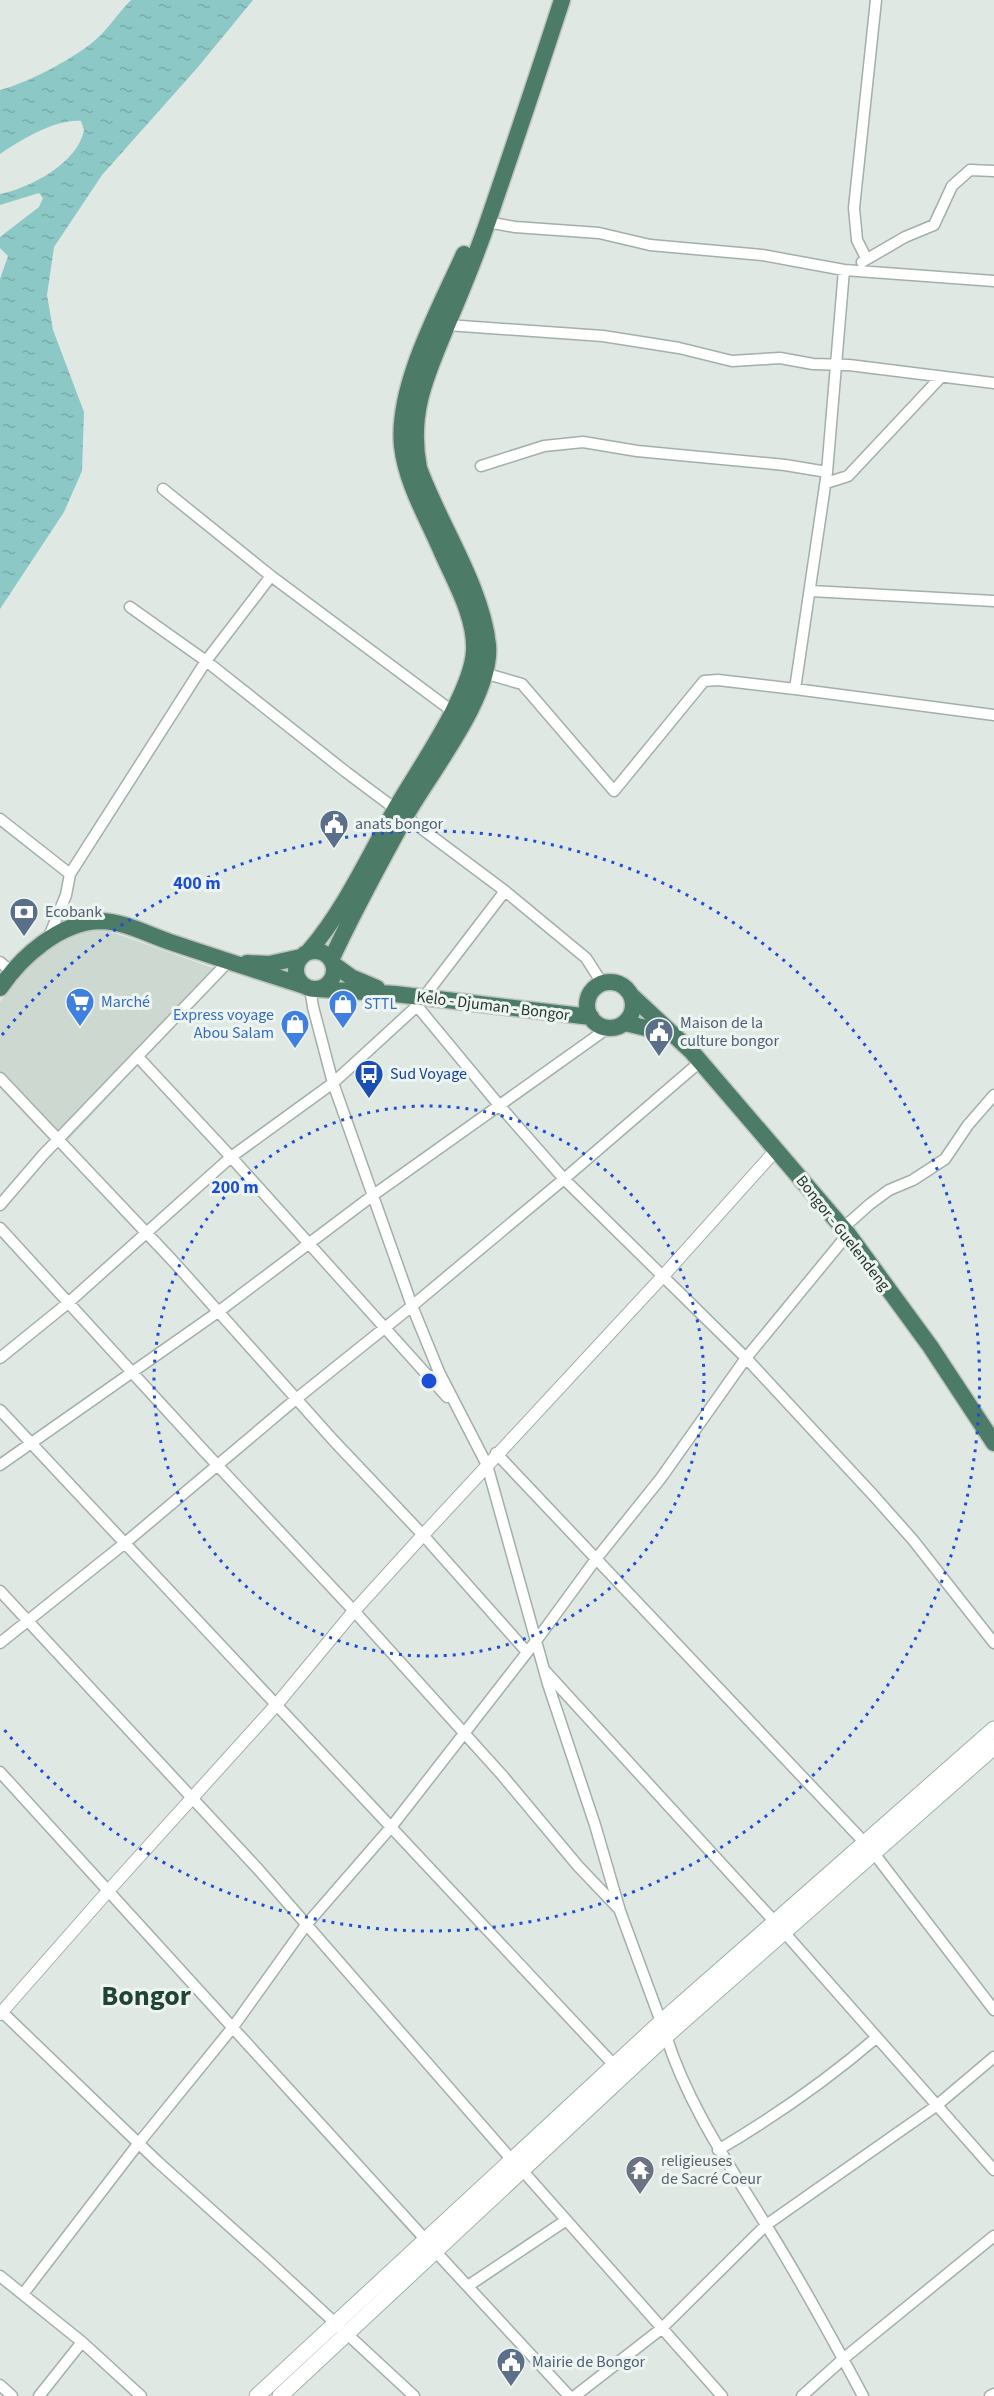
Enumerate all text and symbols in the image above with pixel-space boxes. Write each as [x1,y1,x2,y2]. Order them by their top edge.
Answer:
public building icon: anats bongor [318,808,350,850]
place label: anats bongor [355,813,444,835]
text: 400 m [173,871,221,896]
bank icon: Ecobank [8,896,40,938]
place label: Ecobank [45,901,102,923]
supermarket icon: Marché [64,986,96,1028]
street label: Kelo - Djuman - Bongor [415,986,571,1026]
shop icon: STTL [327,988,359,1030]
place label: Marché [101,991,150,1013]
place label: STTL [364,993,397,1015]
place label: Express voyage Abou Salam [173,1004,274,1044]
shop icon: Express voyage Abou Salam [279,1008,311,1050]
place label: Maison de la culture bongor [680,1012,780,1052]
public building icon: Maison de la culture bongor [643,1016,675,1058]
bus stop icon: Sud Voyage [353,1058,385,1100]
place label: Sud Voyage [390,1063,467,1085]
street label: Bongor - Guelendeng [791,1171,895,1295]
text: 200 m [211,1175,259,1200]
centre of rings [419,1371,439,1391]
district label: Bongor [101,1976,192,2016]
place label: religieuses de Sacré Coeur [661,2150,762,2190]
temple icon: religieuses de Sacré Coeur [624,2154,656,2196]
public building icon: Mairie de Bongor [495,2346,527,2388]
place label: Mairie de Bongor [532,2351,646,2373]

